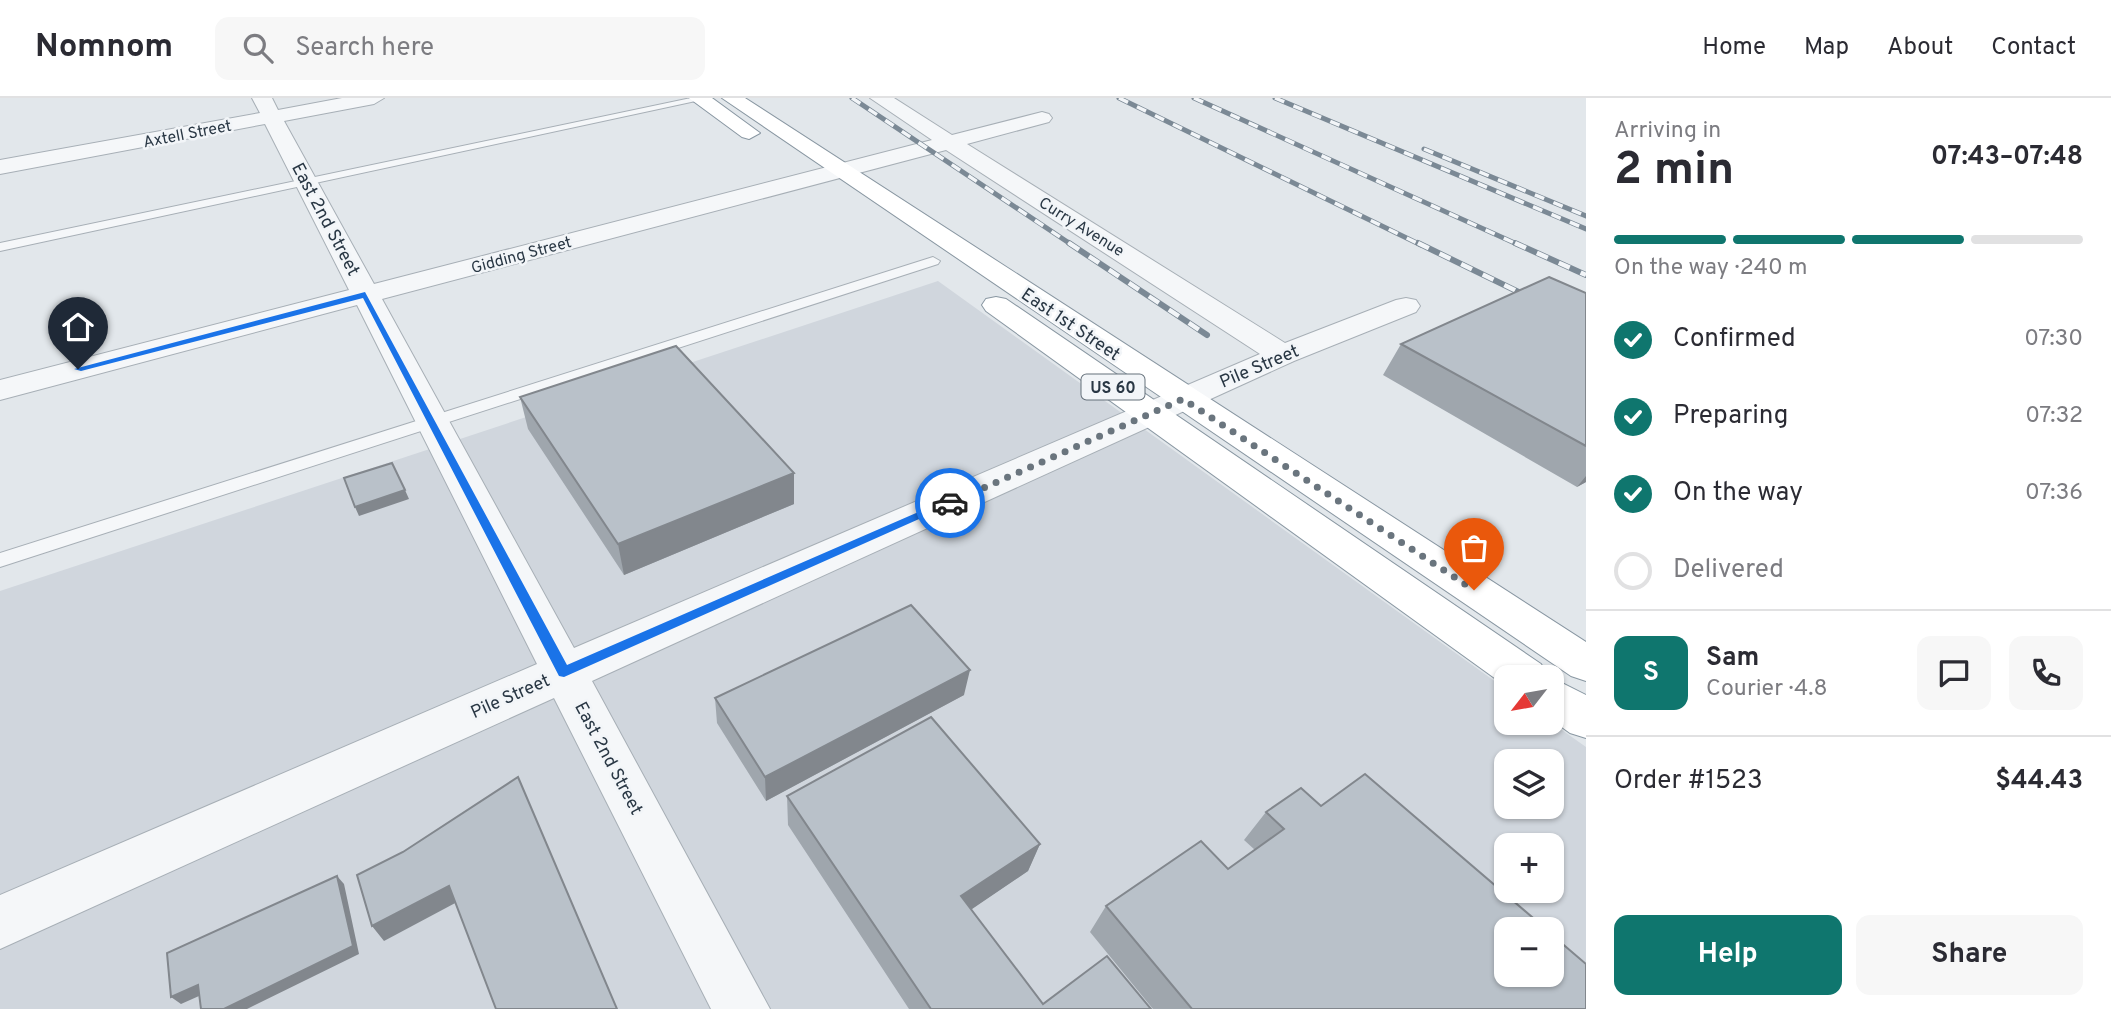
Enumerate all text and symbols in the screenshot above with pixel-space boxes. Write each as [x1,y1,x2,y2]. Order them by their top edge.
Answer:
search box [215,17,705,80]
text: Nomnom [35,27,173,69]
icon: search [239,29,277,67]
text: Search here [295,32,434,65]
text: Home [1702,33,1766,63]
text: Map [1804,33,1849,63]
text: About [1887,33,1953,63]
text: Contact [1991,33,2076,63]
street label: Axtell Street [141,117,233,153]
text: Arriving in [1614,117,1721,146]
text: 07:43–07:48 [1931,141,2083,174]
text: 2 min [1614,142,1734,201]
street label: East 2nd Street [285,159,364,280]
street label: Curry Avenue [1034,193,1127,262]
street label: Gidding Street [469,233,574,279]
text: On the way · 240 m [1614,254,1808,283]
street label: East 1st Street [1016,284,1124,367]
pin [48,297,108,369]
icon: home [59,308,97,346]
icon: check [1614,321,1652,359]
text: Confirmed [1673,323,1796,356]
text: 07:30 [2024,325,2083,354]
street label: Pile Street [1216,340,1303,394]
road number: US 60 [1082,374,1144,400]
icon: check [1614,398,1652,436]
text: Preparing [1673,400,1788,433]
text: 07:32 [2025,402,2083,431]
courier [915,468,985,538]
icon: check [1614,475,1652,513]
text: On the way [1673,477,1803,510]
text: 07:36 [2025,479,2083,508]
icon: car [931,484,969,522]
pin [1444,518,1504,590]
icon: bag [1455,529,1493,567]
text: Delivered [1673,554,1784,587]
button: chat [1917,636,1991,710]
button: phone [2009,636,2083,710]
text: Sam [1706,642,1759,675]
text: S [1643,657,1659,690]
north arrow [1494,665,1564,735]
map controls [1494,665,1564,987]
street label: Pile Street [468,670,554,725]
text: Courier · 4.8 [1706,675,1827,704]
street label: East 2nd Street [568,698,647,819]
button: layers [1494,749,1564,819]
text: Order #1523 [1614,765,1763,798]
text: $44.43 [1995,765,2083,798]
button: + [1494,833,1564,903]
button: Help [1614,915,1842,995]
button: Share [1856,915,2083,995]
button: − [1494,917,1564,987]

